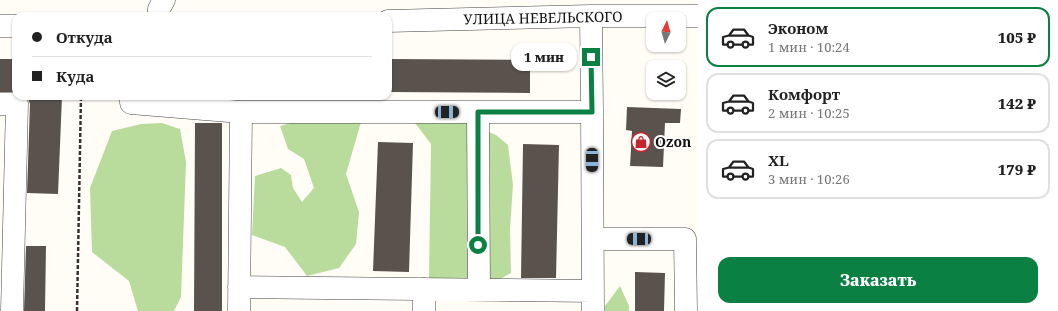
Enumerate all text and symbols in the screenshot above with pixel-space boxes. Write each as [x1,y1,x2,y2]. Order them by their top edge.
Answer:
street label: УЛИЦА НЕВЕЛЬСКОГО [463,7,623,28]
north arrow [646,12,686,52]
map controls [646,12,686,100]
text: Эконом [768,18,828,38]
icon: car [720,19,756,55]
text: Откуда [56,27,113,47]
text: 105 ₽ [998,27,1036,47]
text: 1 мин · 10:24 [768,38,850,56]
callout: 1 мин [511,43,577,71]
text: 1 мин [524,48,564,66]
route end [582,48,600,66]
button: layers [646,60,686,100]
text: Куда [56,66,94,86]
text: Комфорт [768,84,840,104]
icon: car [720,85,756,121]
text: 142 ₽ [998,93,1036,113]
text: 2 мин · 10:25 [768,104,850,122]
car [435,106,459,118]
shop icon: Ozon [630,131,652,153]
place label: Ozon [655,132,691,151]
car [586,148,598,172]
text: XL [768,150,789,170]
icon: car [720,151,756,187]
text: 179 ₽ [998,159,1036,179]
text: 3 мин · 10:26 [768,170,850,188]
car [627,233,651,245]
route start [469,236,487,254]
button: Заказать [718,257,1038,303]

